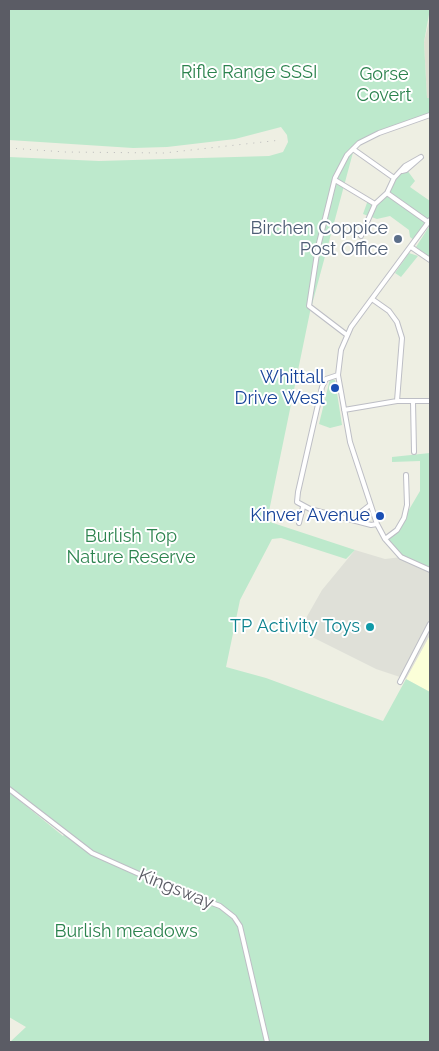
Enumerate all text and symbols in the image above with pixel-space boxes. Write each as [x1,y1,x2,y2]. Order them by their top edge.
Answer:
park label: Rifle Range SSSI [181,62,317,84]
park label: Gorse Covert [357,64,411,106]
place label: Birchen Coppice Post Office [250,218,388,260]
marker: Birchen Coppice Post Office [392,233,404,245]
place label: Whittall Drive West [235,367,325,409]
marker: Whittall Drive West [329,382,341,394]
place label: Kinver Avenue [250,505,370,527]
marker: Kinver Avenue [374,510,386,522]
park label: Burlish Top Nature Reserve [67,526,195,568]
place label: TP Activity Toys [230,616,360,638]
marker: TP Activity Toys [364,621,376,633]
street label: Kingsway [135,864,217,914]
park label: Burlish meadows [54,921,198,943]

